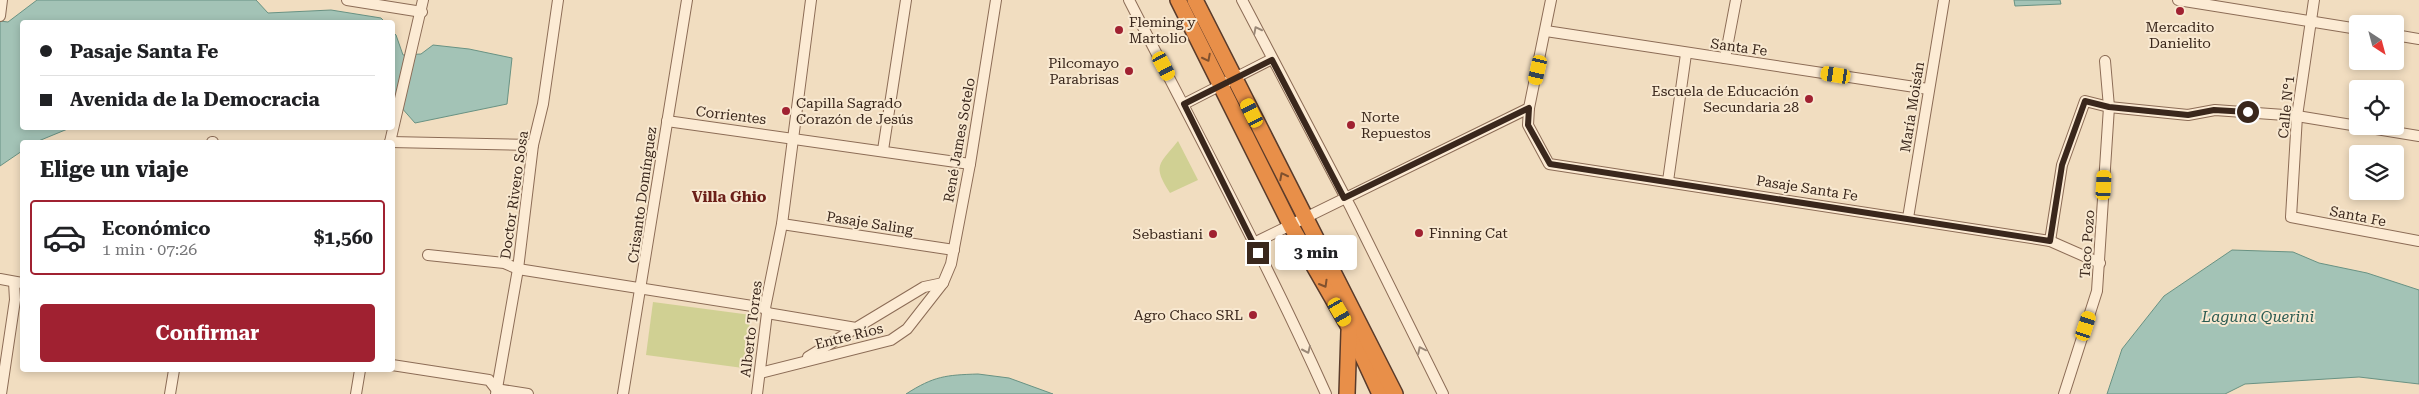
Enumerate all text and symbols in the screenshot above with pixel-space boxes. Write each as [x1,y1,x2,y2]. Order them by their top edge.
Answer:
marker: Mercadito Danielito [2174,5,2186,17]
place label: Fleming y Martolio [1129,14,1196,46]
north arrow [2349,15,2404,70]
map controls [2349,15,2404,200]
place label: Mercadito Danielito [2146,19,2214,51]
marker: Fleming y Martolio [1113,24,1125,36]
one-way arrow [1253,26,1263,35]
street label: Santa Fe [1710,35,1769,59]
text: Pasaje Santa Fe [70,40,219,63]
car [1150,49,1177,83]
one-way arrow [1201,53,1211,62]
car [1527,54,1548,86]
place label: Pilcomayo Parabrisas [1048,55,1119,87]
street label: María Moisán [1897,60,1927,154]
marker: Pilcomayo Parabrisas [1123,65,1135,77]
car [1820,65,1851,85]
street label: Calle N°1 [2275,75,2297,139]
street label: René James Sotelo [940,76,978,204]
button: locate [2349,80,2404,135]
place label: Escuela de Educación Secundaria 28 [1652,83,1799,115]
text: Avenida de la Democracia [70,88,320,111]
marker: Escuela de Educación Secundaria 28 [1803,93,1815,105]
place label: Capilla Sagrado Corazón de Jesús [796,95,914,127]
car [1238,96,1265,130]
route start [2237,101,2259,123]
street label: Corrientes [695,103,767,127]
marker: Capilla Sagrado Corazón de Jesús [780,105,792,117]
place label: Norte Repuestos [1361,109,1431,141]
marker: Norte Repuestos [1345,119,1357,131]
street label: Crisanto Domínguez [625,125,660,264]
street label: Doctor Rivero Sosa [497,129,531,260]
button: layers [2349,145,2404,200]
text: Elige un viaje [40,157,189,182]
car [2095,170,2112,200]
one-way arrow [1279,172,1289,181]
street label: Pasaje Santa Fe [1755,172,1859,204]
district label: Villa Ghio [692,188,767,206]
street label: Santa Fe [2328,203,2388,229]
street label: Pasaje Saling [825,208,915,238]
street label: Taco Pozo [2077,209,2097,279]
icon: car [42,215,87,260]
text: Económico [102,217,210,240]
place label: Finning Cat [1429,225,1508,241]
text: $1,560 [314,226,373,249]
place label: Sebastiani [1133,226,1204,242]
marker: Finning Cat [1413,227,1425,239]
marker: Sebastiani [1207,228,1219,240]
callout: 3 min [1276,236,1358,270]
text: 1 min · 07:26 [102,240,197,259]
route end [1247,242,1269,264]
text: 3 min [1294,243,1338,262]
one-way arrow [1317,278,1327,287]
street label: Alberto Torres [737,280,765,378]
car [1326,295,1353,329]
button: Confirmar [40,304,375,362]
place label: Agro Chaco SRL [1134,307,1243,323]
water label: Laguna Querini [2201,308,2314,326]
marker: Agro Chaco SRL [1247,309,1259,321]
car [2074,309,2097,343]
street label: Entre Ríos [813,320,885,352]
one-way arrow [1300,345,1311,354]
one-way arrow [1417,346,1427,355]

